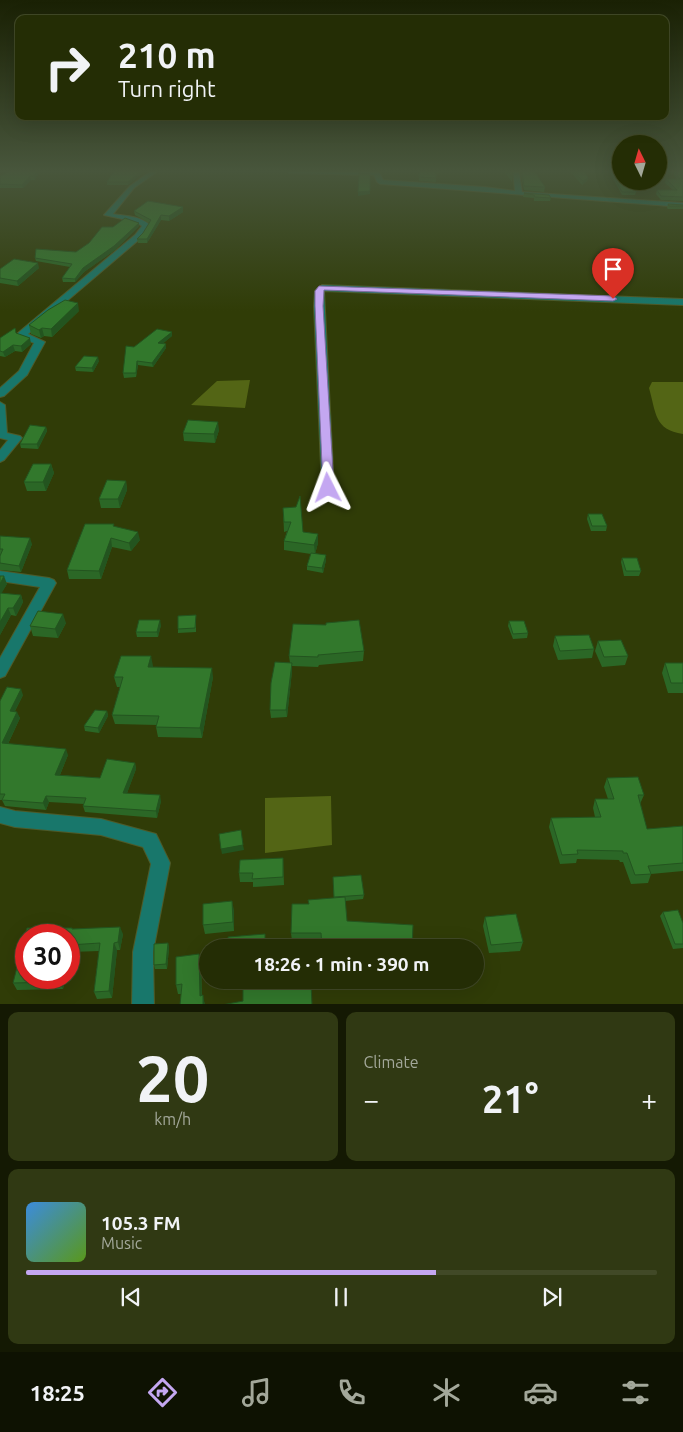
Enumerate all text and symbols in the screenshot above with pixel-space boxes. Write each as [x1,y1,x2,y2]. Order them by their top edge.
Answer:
icon: right [35,35,100,100]
text: 210 m [118,35,216,75]
text: Turn right [118,76,216,101]
north arrow [612,135,668,190]
map controls [612,135,667,190]
pin [592,248,634,299]
icon: arrive [599,255,627,283]
position arrow [301,461,353,513]
speed limit sign: 30 [15,924,80,989]
text: 18:26 · 1 min · 390 m [254,953,429,975]
text: 20 [136,1041,209,1114]
text: Climate [364,1053,419,1071]
text: 21° [482,1078,538,1120]
text: − [364,1084,379,1115]
text: + [641,1084,657,1115]
text: km/h [154,1110,191,1128]
text: 105.3 FM [101,1212,181,1234]
text: Music [101,1234,142,1252]
icon: previous [117,1283,145,1311]
icon: pause [327,1283,355,1311]
icon: next [538,1283,566,1311]
icon: directions [145,1375,180,1410]
icon: music [239,1375,274,1410]
icon: phone [334,1375,369,1410]
icon: climate [429,1375,464,1410]
icon: car [523,1375,558,1410]
icon: filters [618,1375,653,1410]
text: 18:25 [30,1380,85,1405]

